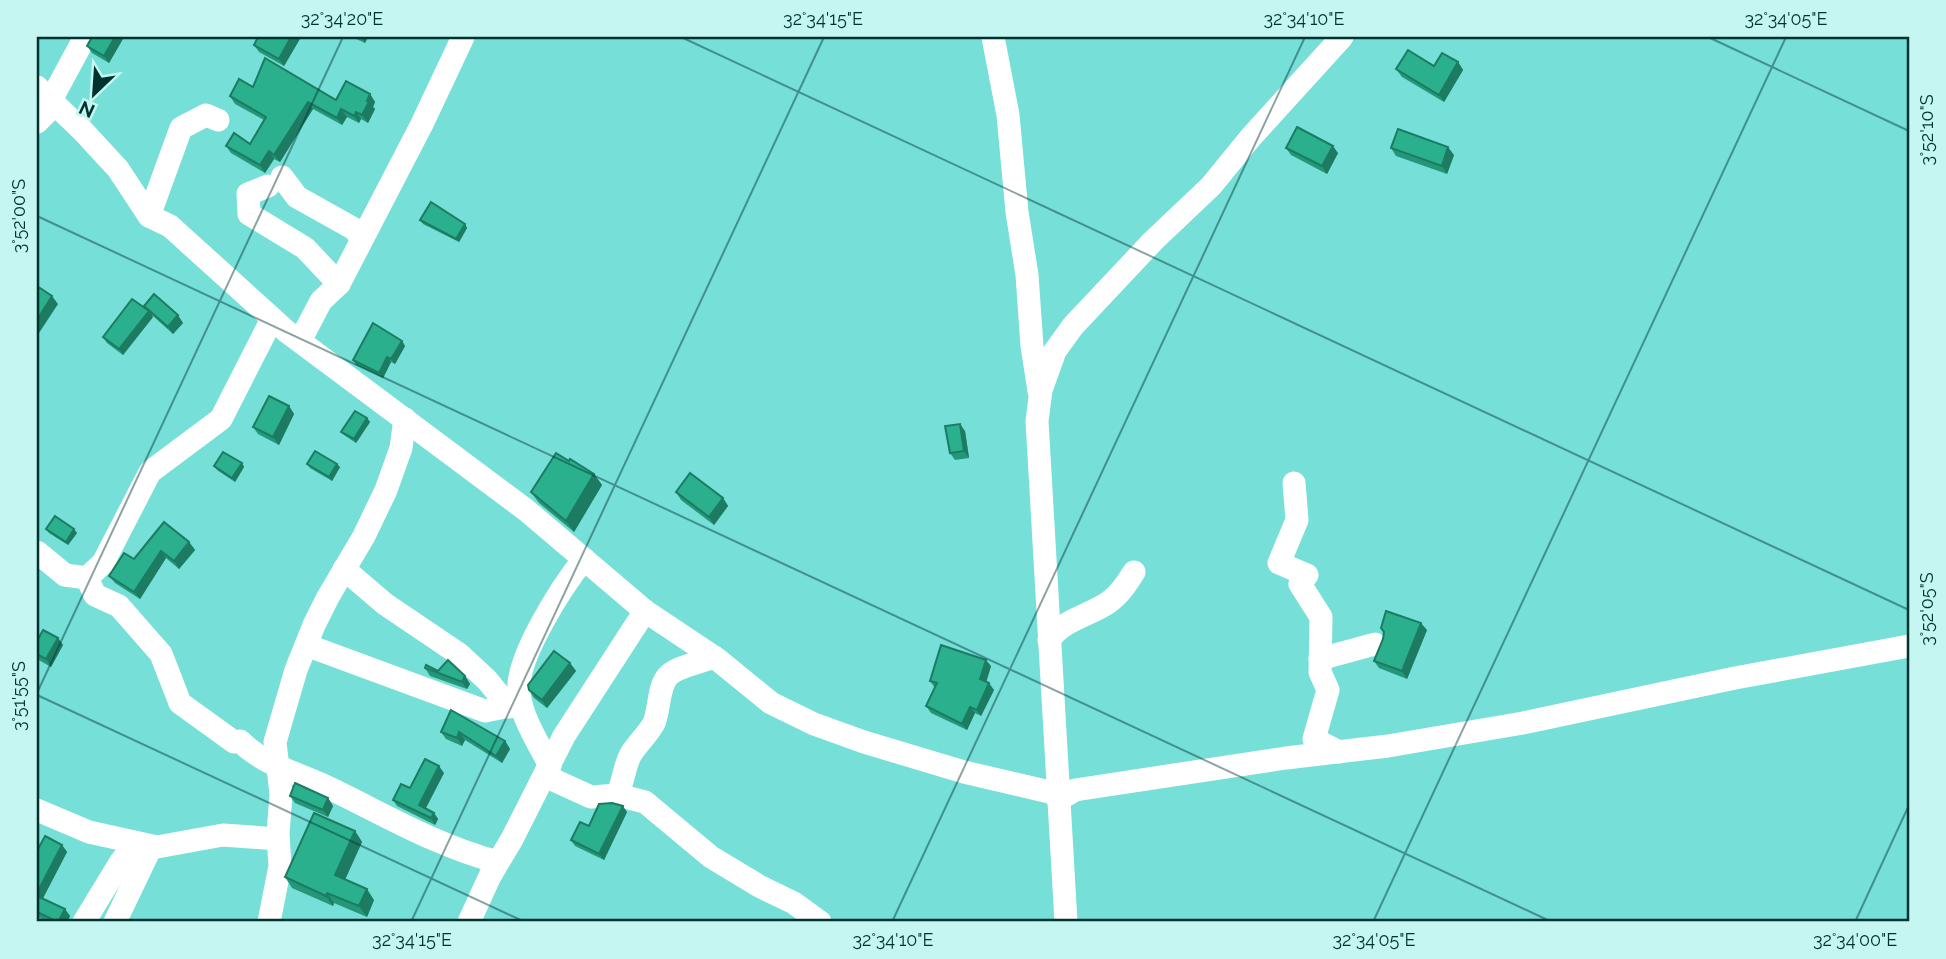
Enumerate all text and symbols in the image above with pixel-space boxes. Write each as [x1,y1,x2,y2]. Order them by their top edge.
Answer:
text: 32°34'20"E [301,8,383,29]
text: 32°34'15"E [783,8,863,29]
text: 32°34'10"E [1264,8,1345,29]
text: 32°34'05"E [1744,8,1828,29]
north arrow [60,60,130,130]
text: 3°52'10"S [1916,94,1937,166]
text: N [76,96,98,122]
text: 3°52'00"S [8,179,29,253]
text: 3°52'05"S [1916,572,1937,646]
text: 3°51'55"S [8,661,29,731]
text: 32°34'15"E [372,929,452,950]
text: 32°34'10"E [853,929,934,950]
text: 32°34'05"E [1332,929,1416,950]
text: 32°34'00"E [1813,929,1897,950]

